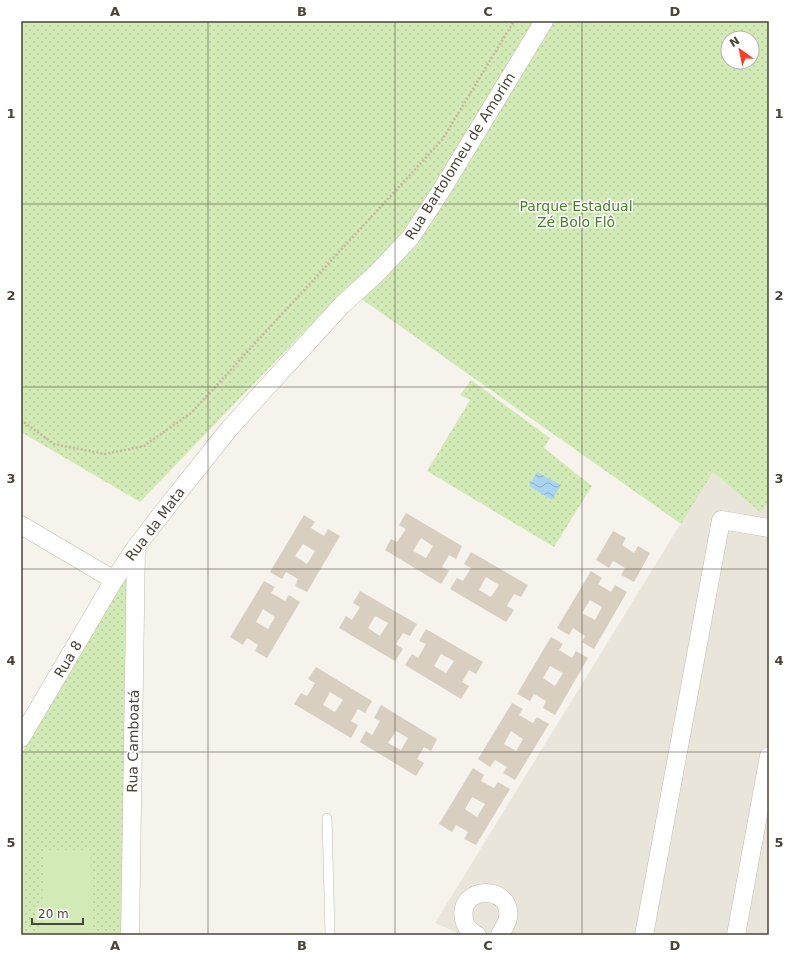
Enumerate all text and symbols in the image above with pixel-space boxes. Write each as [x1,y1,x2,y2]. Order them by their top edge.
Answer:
text: A [110,4,120,19]
text: B [297,4,307,19]
text: C [483,4,493,19]
text: D [670,4,681,19]
north arrow [720,30,760,70]
text: N [727,34,742,50]
street label: Rua Bartolomeu de Amorim [402,69,518,243]
text: 1 [6,106,16,121]
text: 1 [774,106,784,121]
park label: Parque Estadual Zé Bolo Flô [519,198,633,230]
text: 2 [6,288,16,303]
text: 2 [774,288,784,303]
text: 3 [6,471,16,486]
text: 3 [774,471,784,486]
street label: Rua da Mata [122,484,188,564]
street label: Rua 8 [51,638,85,680]
text: 4 [6,653,16,668]
text: 4 [774,653,784,668]
street label: Rua Camboatá [124,689,142,793]
text: 5 [6,835,16,850]
text: 5 [774,835,784,850]
scale bar [32,900,83,926]
text: 20 m [38,907,69,921]
text: A [110,938,120,953]
text: B [297,938,307,953]
text: C [483,938,493,953]
text: D [670,938,681,953]

